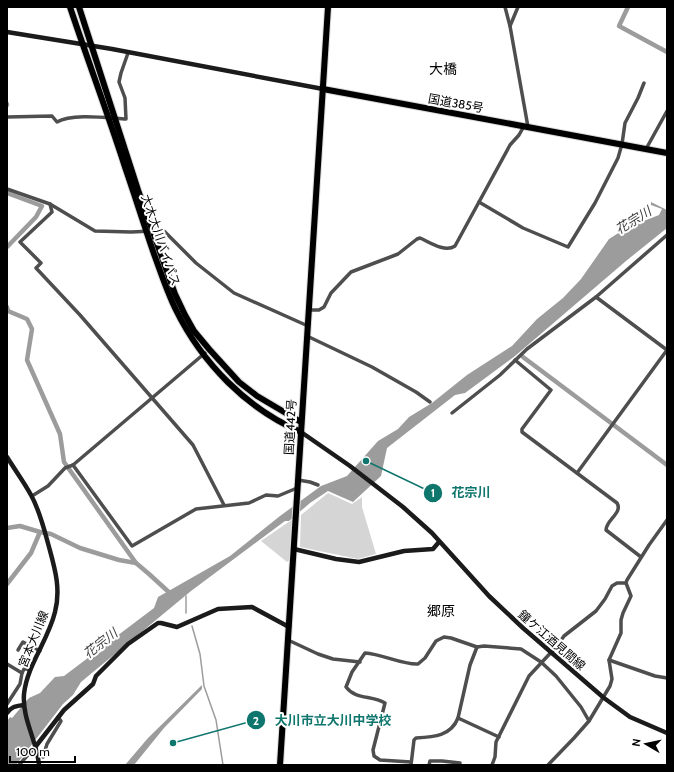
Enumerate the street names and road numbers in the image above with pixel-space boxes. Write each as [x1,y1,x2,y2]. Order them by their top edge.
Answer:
street label: 国道385号 [427,91,485,115]
street label: 大木大川バイパス [138,192,184,288]
street label: 国道442号 [281,399,299,455]
street label: 鐘ケ江酒見間線 [515,607,589,673]
street label: 宮本大川線 [15,608,51,670]

